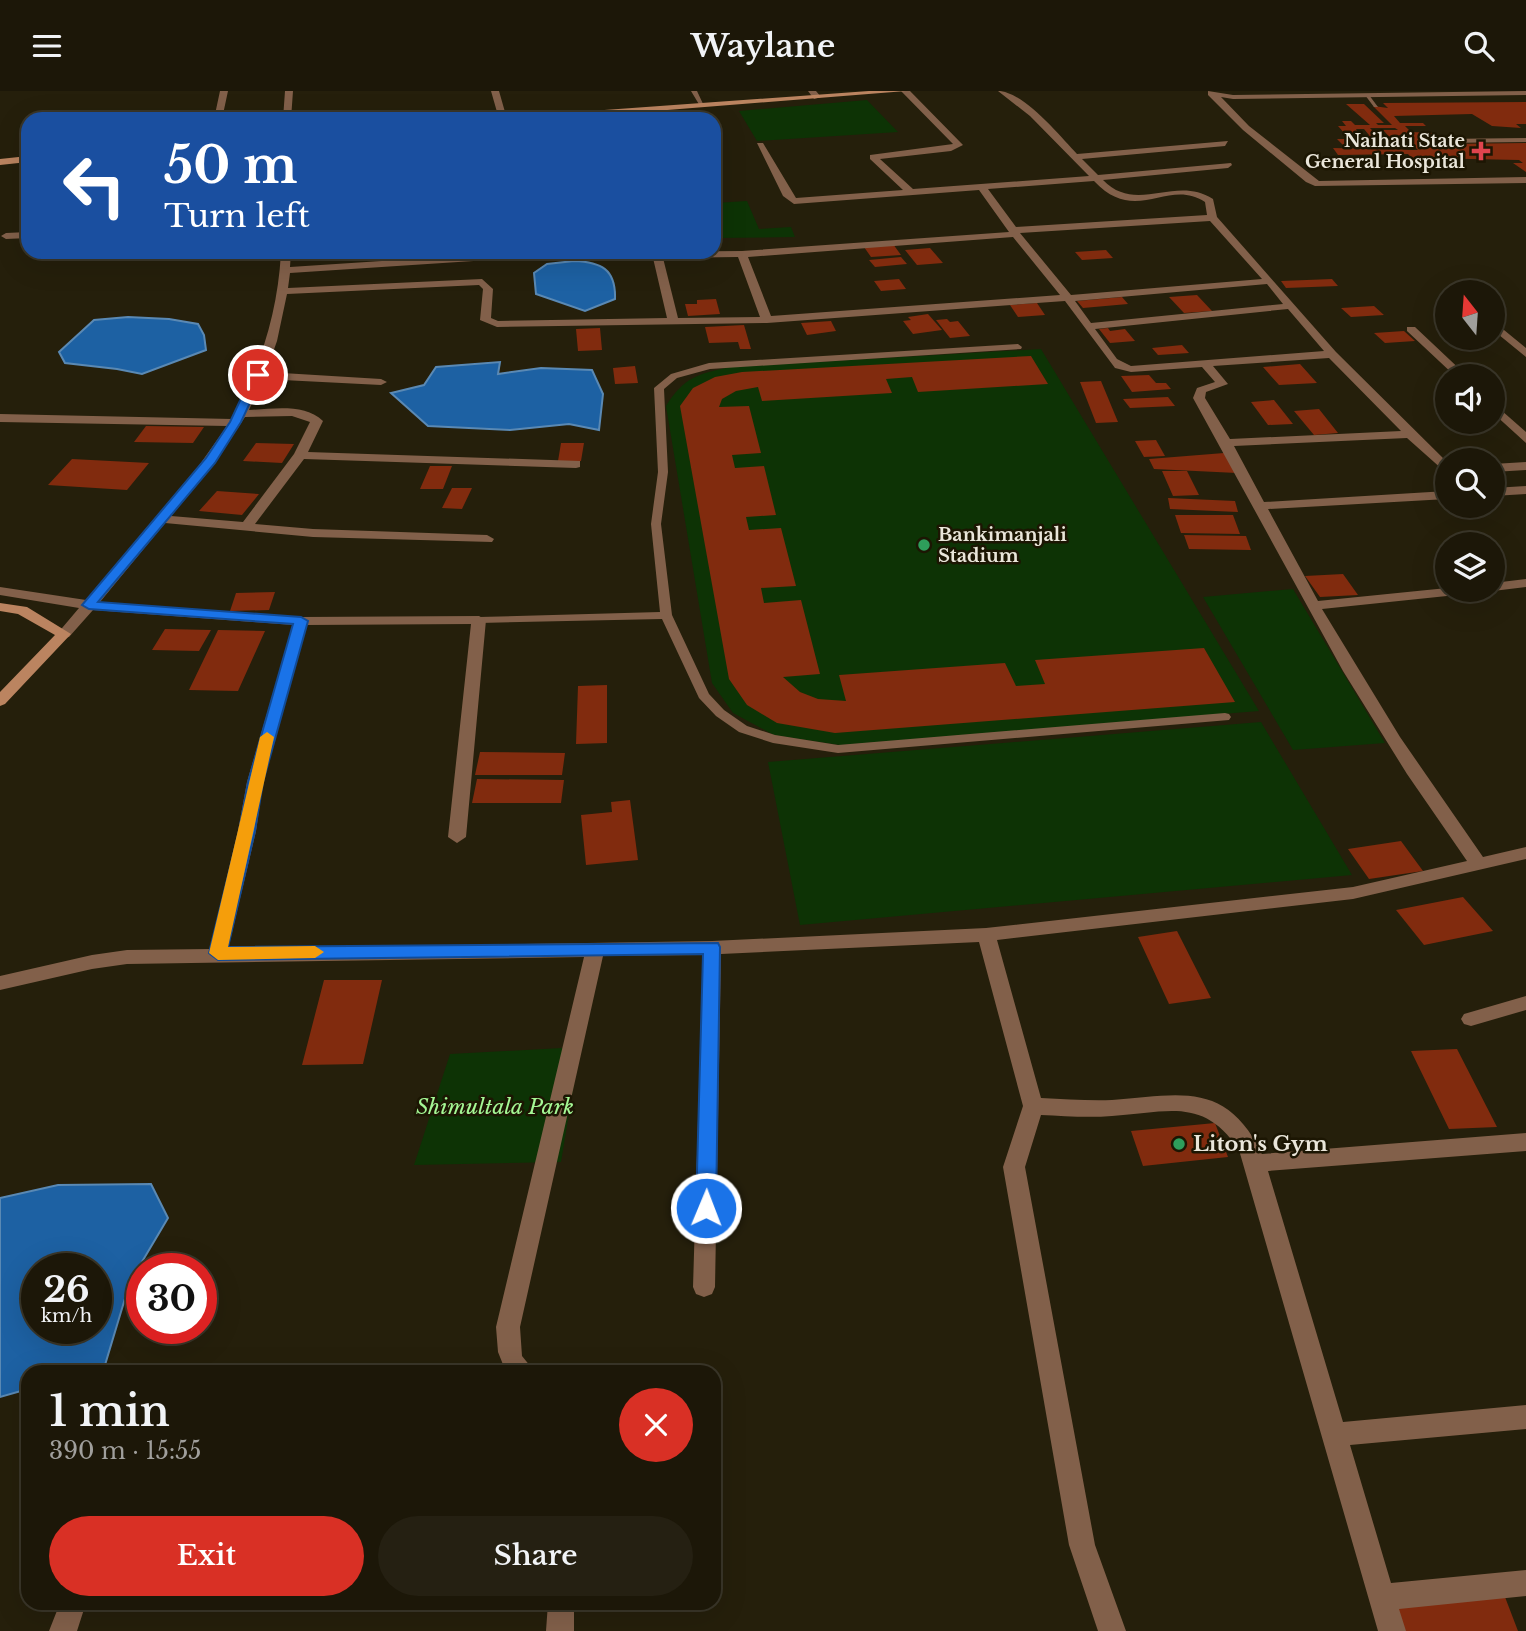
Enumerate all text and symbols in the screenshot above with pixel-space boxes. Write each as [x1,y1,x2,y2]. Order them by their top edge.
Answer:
text: Waylane [691,26,835,66]
icon: menu [28,27,66,65]
icon: search [1460,27,1498,65]
place label: Naihati State General Hospital [1305,130,1466,173]
text: 50 m [164,135,297,196]
icon: left [49,140,140,231]
marker: Naihati State General Hospital [1471,141,1491,161]
text: Turn left [164,196,310,236]
north arrow [1435,280,1505,350]
map controls [1435,280,1505,602]
pin [228,345,288,405]
icon: arrive [239,356,277,394]
button: sound [1435,364,1505,434]
button: search [1435,448,1505,518]
place label: Bankimanjali Stadium [938,524,1067,567]
button: layers [1435,532,1505,602]
marker: Bankimanjali Stadium [916,537,932,553]
park label: Shimultala Park [416,1094,574,1120]
place label: Liton's Gym [1193,1131,1328,1157]
marker: Liton's Gym [1171,1136,1187,1152]
position arrow [669,1171,743,1245]
speed limit sign: 30 [126,1253,217,1344]
text: 26 [43,1268,90,1311]
text: km/h [41,1305,92,1327]
text: 1 min [49,1385,170,1437]
button: close [619,1388,693,1462]
text: 390 m · 15:55 [49,1437,201,1465]
button: Exit [49,1516,364,1596]
button: Share [378,1516,693,1596]

